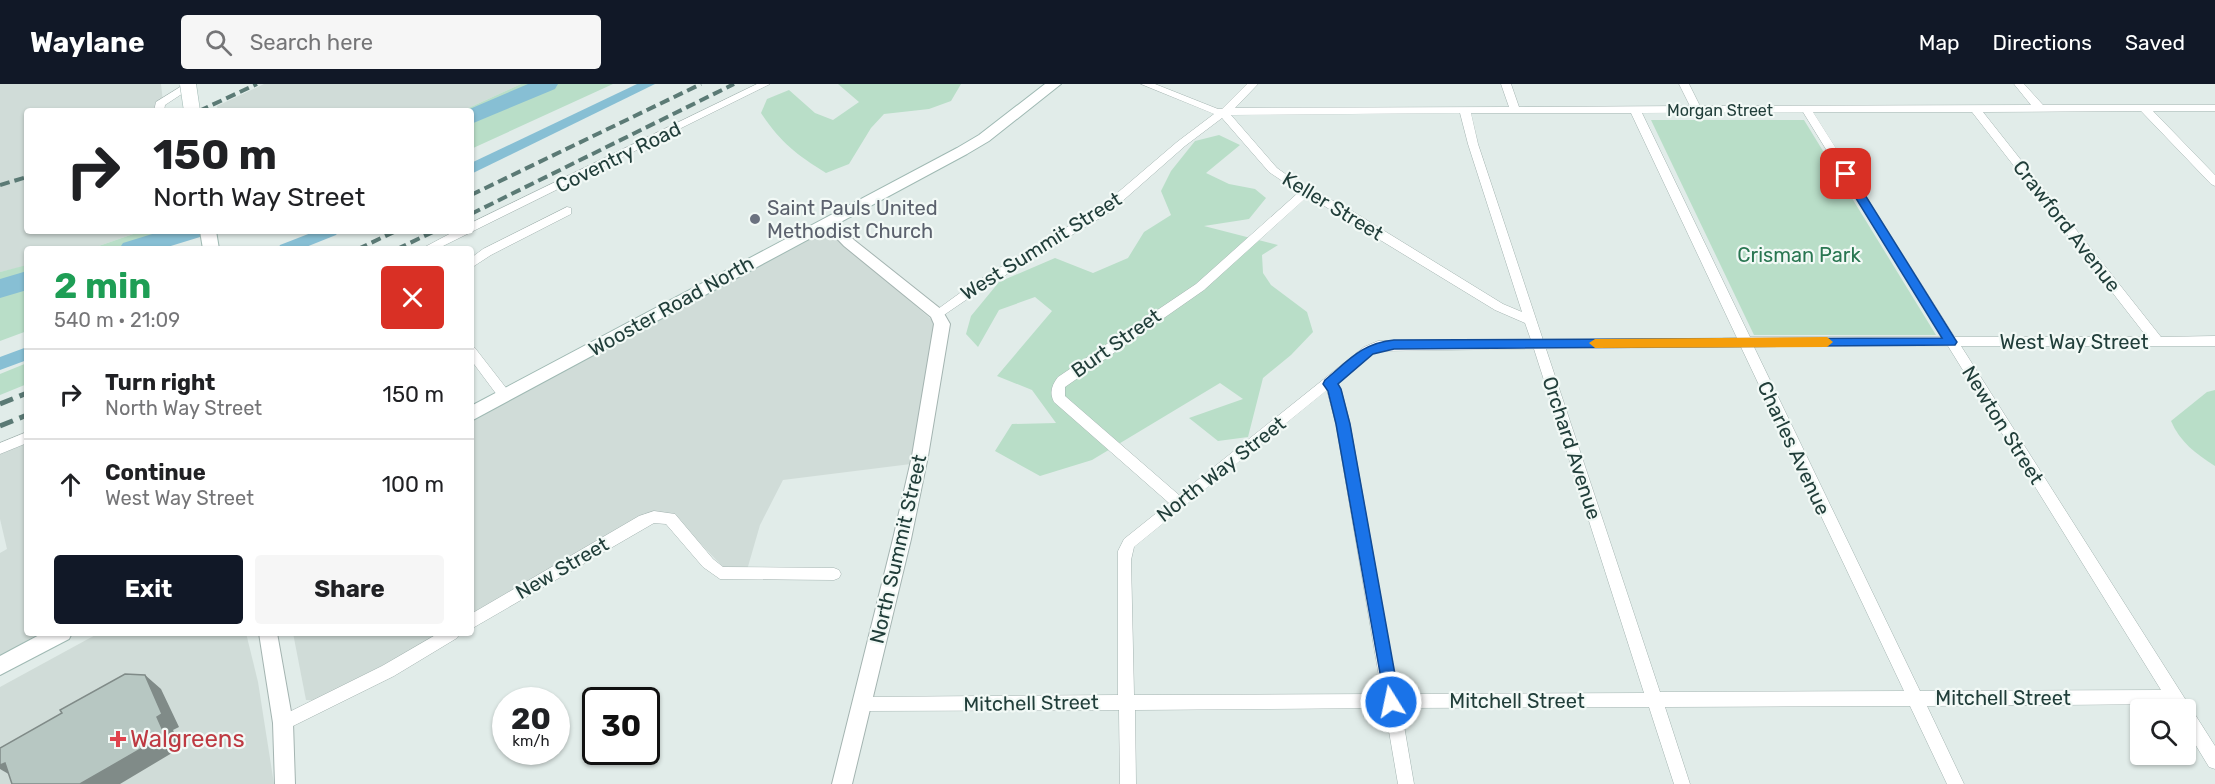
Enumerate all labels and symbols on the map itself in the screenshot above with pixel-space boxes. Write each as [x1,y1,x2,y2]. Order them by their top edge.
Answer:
street label: Morgan Street [1667,101,1773,120]
street label: Coventry Road [551,116,685,198]
pin [1820,148,1871,199]
street label: Crawford Avenue [2008,155,2126,297]
street label: Keller Street [1278,167,1388,246]
street label: West Summit Street [956,187,1126,305]
place label: Saint Pauls United Methodist Church [767,196,938,243]
marker: Saint Pauls United Methodist Church [748,212,762,226]
park label: Crisman Park [1737,243,1861,267]
street label: Wooster Road North [584,251,758,361]
street label: Burt Street [1067,303,1165,383]
street label: West Way Street [1999,330,2149,354]
street label: Newton Street [1957,361,2049,489]
street label: Orchard Avenue [1538,373,1606,523]
street label: Charles Avenue [1753,377,1835,519]
street label: North Way Street [1152,411,1290,527]
street label: North Summit Street [865,452,931,646]
street label: New Street [511,532,613,604]
position arrow [1359,670,1423,734]
street label: Mitchell Street [1935,686,2071,710]
speed limit sign: 30 [582,687,660,765]
street label: Mitchell Street [1449,689,1585,713]
street label: Mitchell Street [963,690,1099,716]
place label: Walgreens [130,725,245,753]
marker: Walgreens [111,732,125,746]

